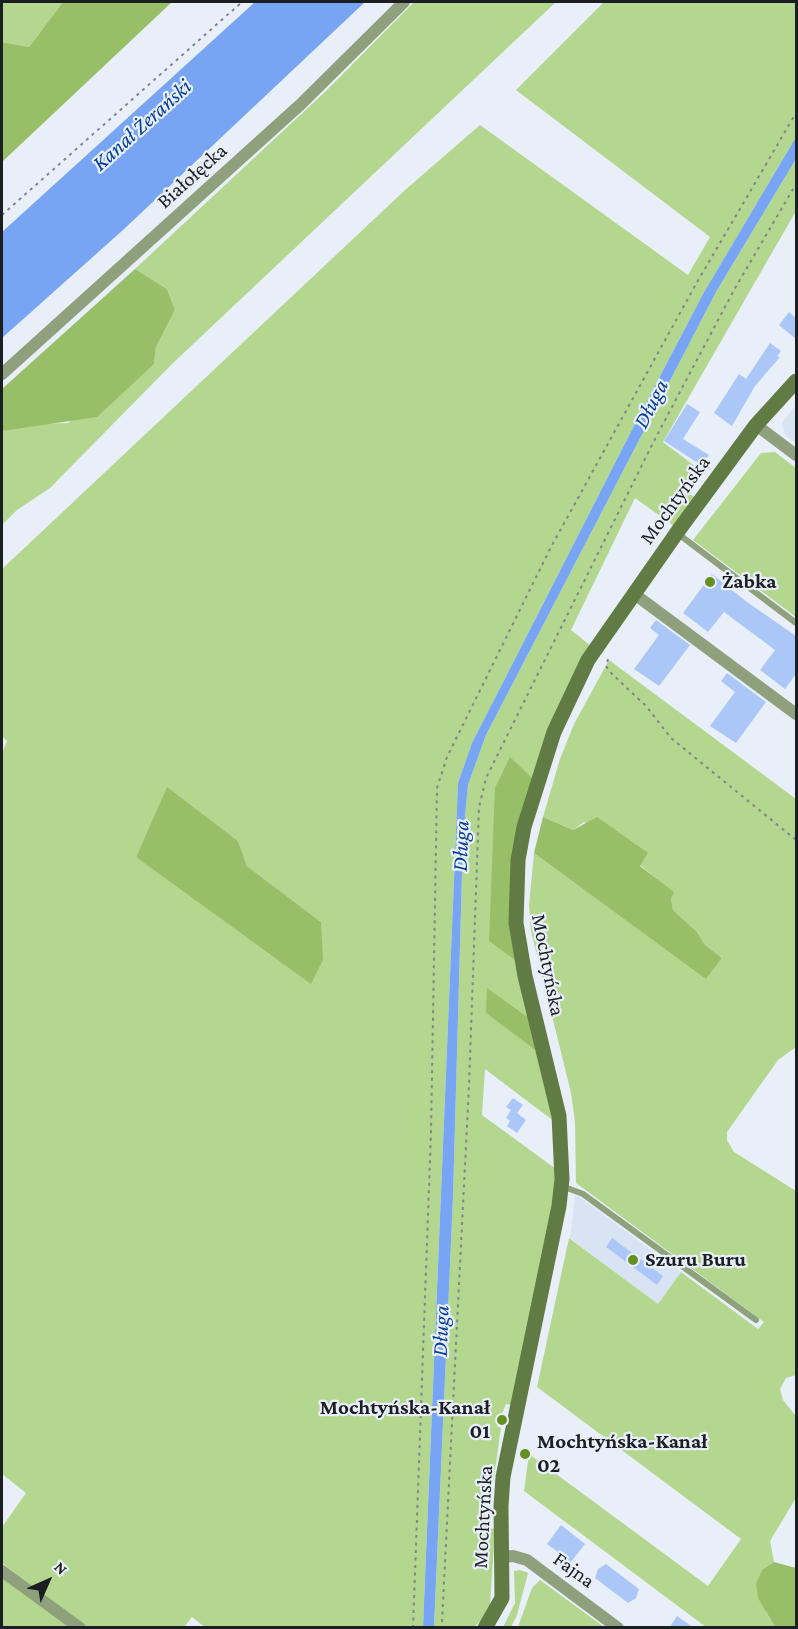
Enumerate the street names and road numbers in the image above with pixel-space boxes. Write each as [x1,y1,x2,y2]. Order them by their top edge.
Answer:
street label: Białołęcka [152,138,232,214]
street label: Mochtyńska [634,451,716,549]
street label: Mochtyńska [526,912,570,1018]
street label: Mochtyńska [468,1465,498,1569]
street label: Fajna [548,1546,600,1594]

